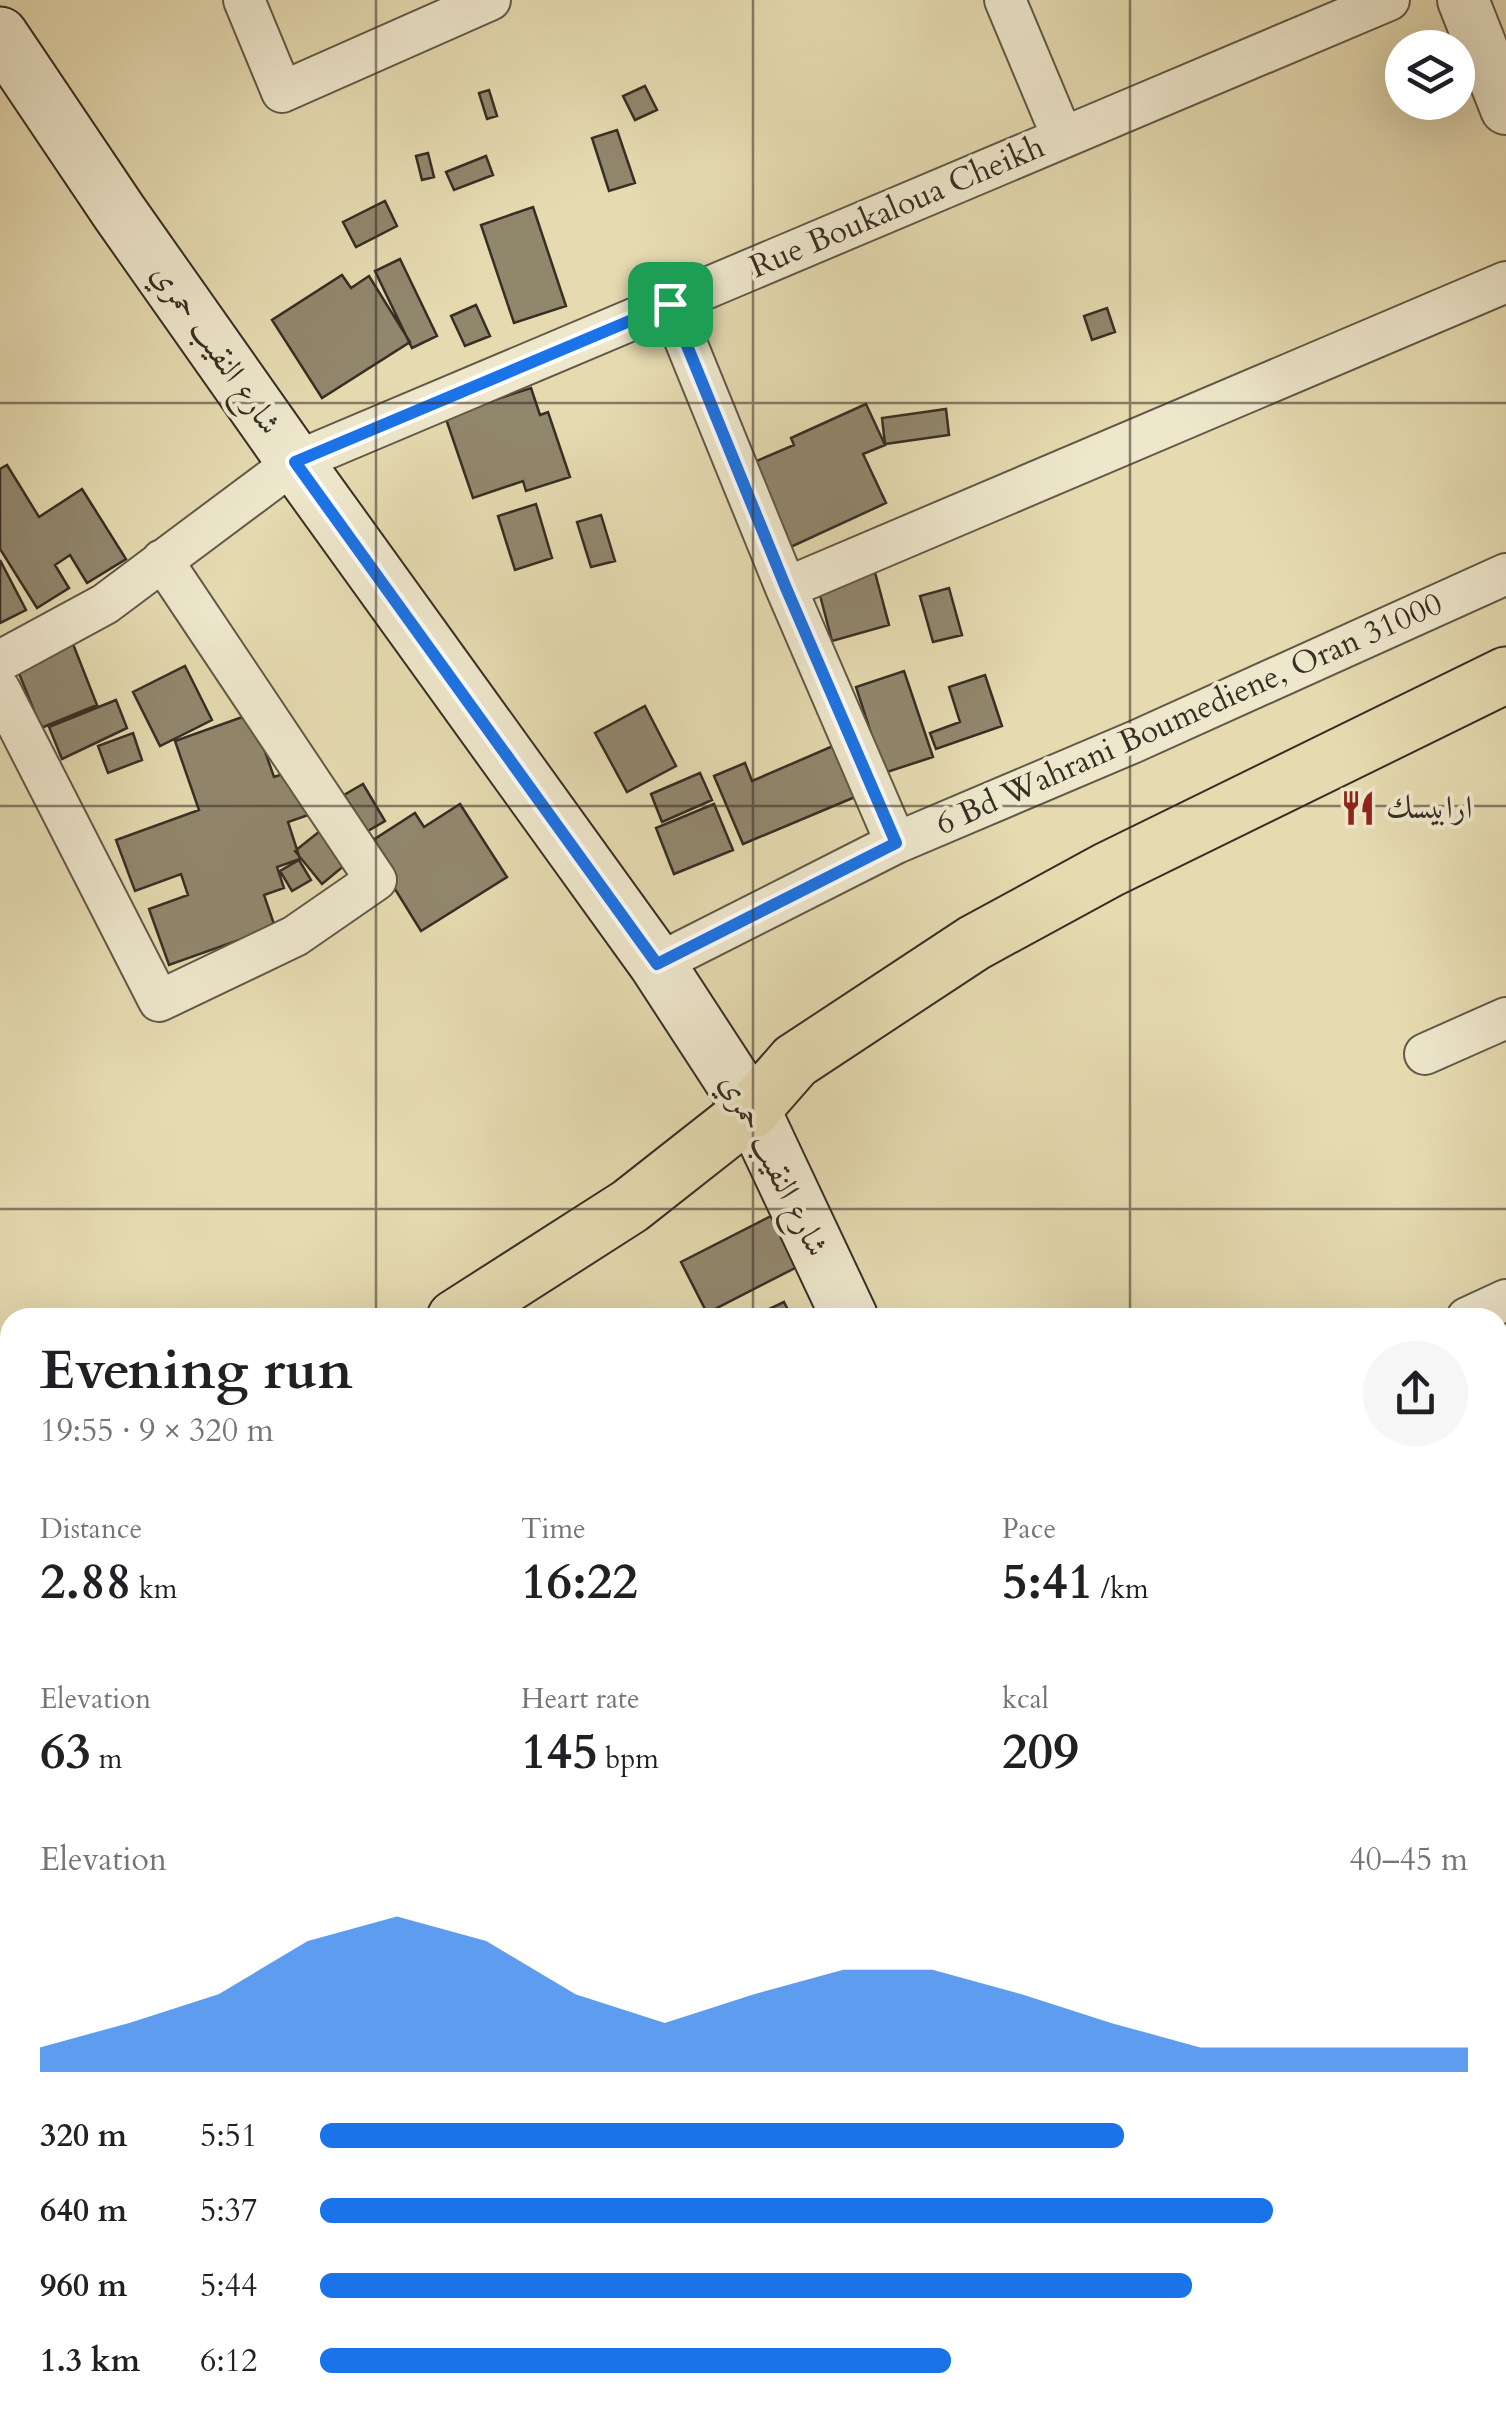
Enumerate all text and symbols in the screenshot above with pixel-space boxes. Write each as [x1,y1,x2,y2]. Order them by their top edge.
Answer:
map controls [1385,30,1475,120]
button: layers [1385,30,1475,120]
street label: Rue Boukaloua Cheikh [743,125,1051,289]
street label: شارع النقيب حمري [137,254,291,446]
pin [628,262,713,347]
icon: arrive [643,277,698,332]
street label: 6 Bd Wahrani Boumediene, Oran 31000 [929,582,1449,846]
place label: ارابيسك [1386,786,1472,830]
restaurant icon: ارابيسك [1339,789,1377,827]
street label: شارع النقيب حمري [705,1066,839,1266]
text: Evening run [40,1334,353,1408]
button: share [1363,1341,1468,1446]
text: 19:55 · 9 × 320 m [40,1409,274,1453]
text: Distance [40,1510,142,1548]
text: Time [521,1510,586,1548]
text: Pace [1002,1510,1056,1548]
text: 2.88 [40,1548,131,1616]
text: 16:22 [521,1548,638,1616]
text: 5:41 [1002,1548,1093,1616]
text: km [131,1570,178,1608]
text: /km [1093,1570,1149,1608]
text: Elevation [40,1680,151,1718]
text: Heart rate [521,1680,640,1718]
text: kcal [1002,1680,1049,1718]
text: 63 [40,1718,91,1786]
text: 145 [521,1718,598,1786]
text: 209 [1002,1718,1079,1786]
text: m [91,1740,122,1778]
text: bpm [598,1740,659,1778]
text: Elevation [40,1838,167,1882]
text: 40–45 m [1349,1838,1468,1882]
text: 320 m [40,2114,127,2158]
text: 5:51 [200,2114,257,2158]
text: 640 m [40,2189,127,2233]
text: 5:37 [200,2189,257,2233]
text: 960 m [40,2264,127,2308]
text: 5:44 [200,2264,257,2308]
text: 1.3 km [40,2339,140,2383]
text: 6:12 [200,2339,257,2383]

